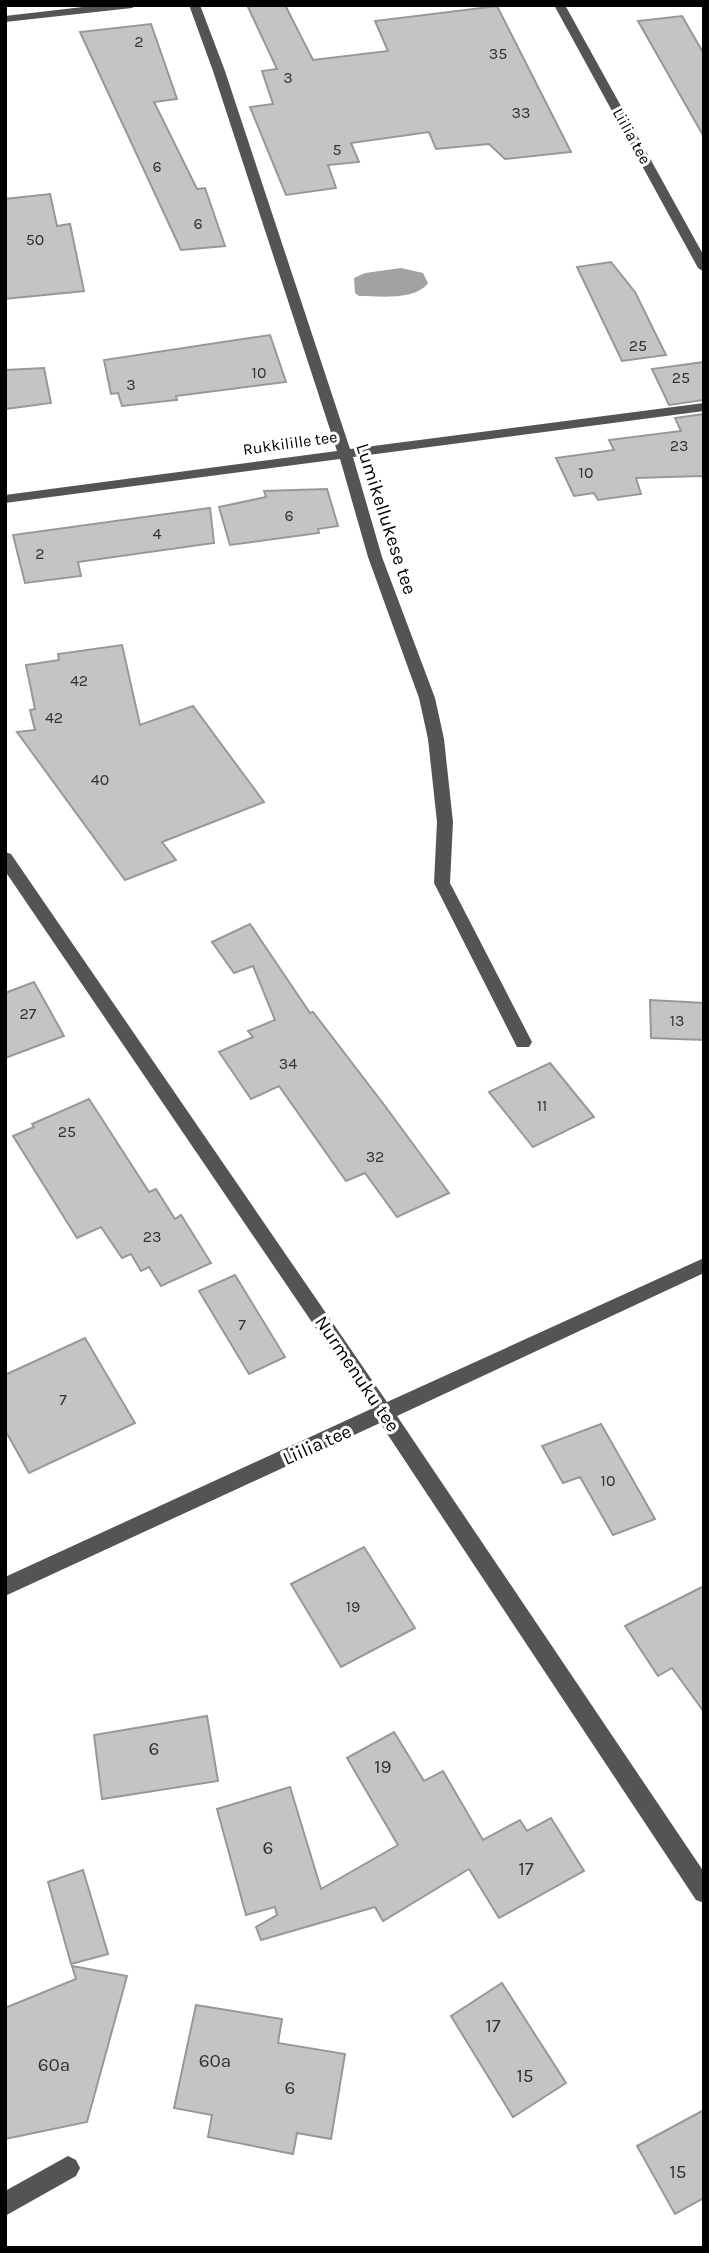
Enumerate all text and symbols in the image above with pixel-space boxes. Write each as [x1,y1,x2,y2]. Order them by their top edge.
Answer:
house number: 2 [134,32,144,51]
house number: 35 [489,44,507,63]
house number: 3 [283,68,293,87]
house number: 33 [512,103,530,122]
street label: Liilia tee [609,105,655,167]
house number: 5 [332,140,342,159]
house number: 6 [152,157,162,176]
house number: 6 [193,214,203,233]
house number: 50 [26,230,44,249]
house number: 25 [629,336,647,355]
house number: 10 [252,363,266,382]
house number: 25 [672,368,690,387]
house number: 3 [126,375,136,394]
street label: Rukkilille tee [242,427,338,459]
house number: 23 [670,436,688,455]
street label: Lumikellukese tee [351,441,421,597]
house number: 10 [579,463,593,482]
house number: 6 [284,506,294,525]
house number: 4 [153,524,162,543]
house number: 2 [35,544,45,563]
house number: 42 [70,671,88,690]
house number: 42 [45,708,63,727]
house number: 40 [91,770,109,789]
house number: 27 [20,1004,37,1023]
house number: 13 [670,1011,684,1030]
house number: 34 [279,1054,297,1073]
house number: 11 [537,1096,547,1115]
house number: 25 [58,1122,76,1141]
house number: 32 [366,1147,384,1166]
house number: 23 [143,1227,161,1246]
street label: Nurmenuku tee [310,1312,404,1436]
house number: 7 [238,1315,246,1334]
house number: 7 [59,1390,67,1409]
street label: Liilia tee [279,1420,355,1470]
house number: 10 [601,1471,615,1490]
house number: 19 [346,1597,360,1616]
house number: 6 [149,1738,159,1760]
house number: 19 [374,1756,392,1778]
house number: 6 [263,1837,273,1859]
house number: 17 [518,1858,534,1880]
house number: 17 [485,2015,501,2037]
house number: 60a [199,2050,231,2072]
house number: 60a [38,2054,70,2076]
house number: 15 [516,2065,534,2087]
house number: 6 [285,2077,295,2099]
house number: 15 [669,2161,687,2183]

